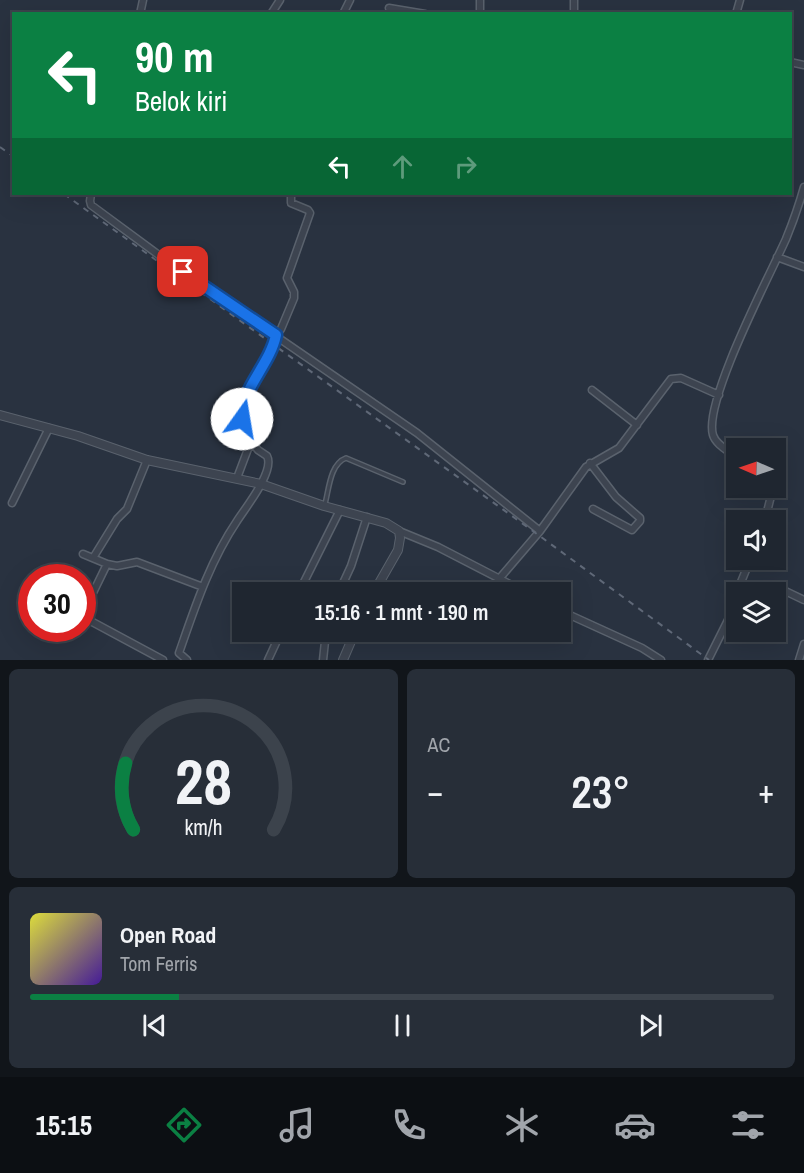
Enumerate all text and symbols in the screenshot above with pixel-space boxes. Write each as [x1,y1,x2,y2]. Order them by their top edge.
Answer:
text: 90 m [135,29,214,85]
icon: left [36,36,114,114]
text: Belok kiri [135,83,227,119]
icon: left [323,150,356,183]
icon: ahead [386,150,419,183]
icon: right [449,150,482,183]
pin [157,246,208,297]
icon: arrive [166,255,199,288]
position arrow [210,387,274,451]
north arrow [726,438,786,498]
map controls [726,438,786,642]
button: sound [726,510,786,570]
speed limit sign: 30 [18,564,96,642]
button: layers [726,582,786,642]
text: 15:16 · 1 mnt · 190 m [315,597,488,627]
text: AC [428,731,450,758]
text: 28 [175,739,232,823]
text: 23° [571,761,630,822]
text: − [428,769,443,813]
text: + [758,769,774,813]
text: km/h [184,814,222,843]
text: Open Road [120,920,216,950]
text: Tom Ferris [120,950,198,977]
icon: previous [138,1009,171,1042]
icon: pause [386,1009,419,1042]
icon: next [634,1009,667,1042]
icon: directions [163,1104,205,1146]
icon: music [276,1104,318,1146]
icon: phone [388,1104,430,1146]
icon: climate [501,1104,543,1146]
icon: car [614,1104,656,1146]
icon: filters [727,1104,769,1146]
text: 15:15 [35,1107,92,1143]

